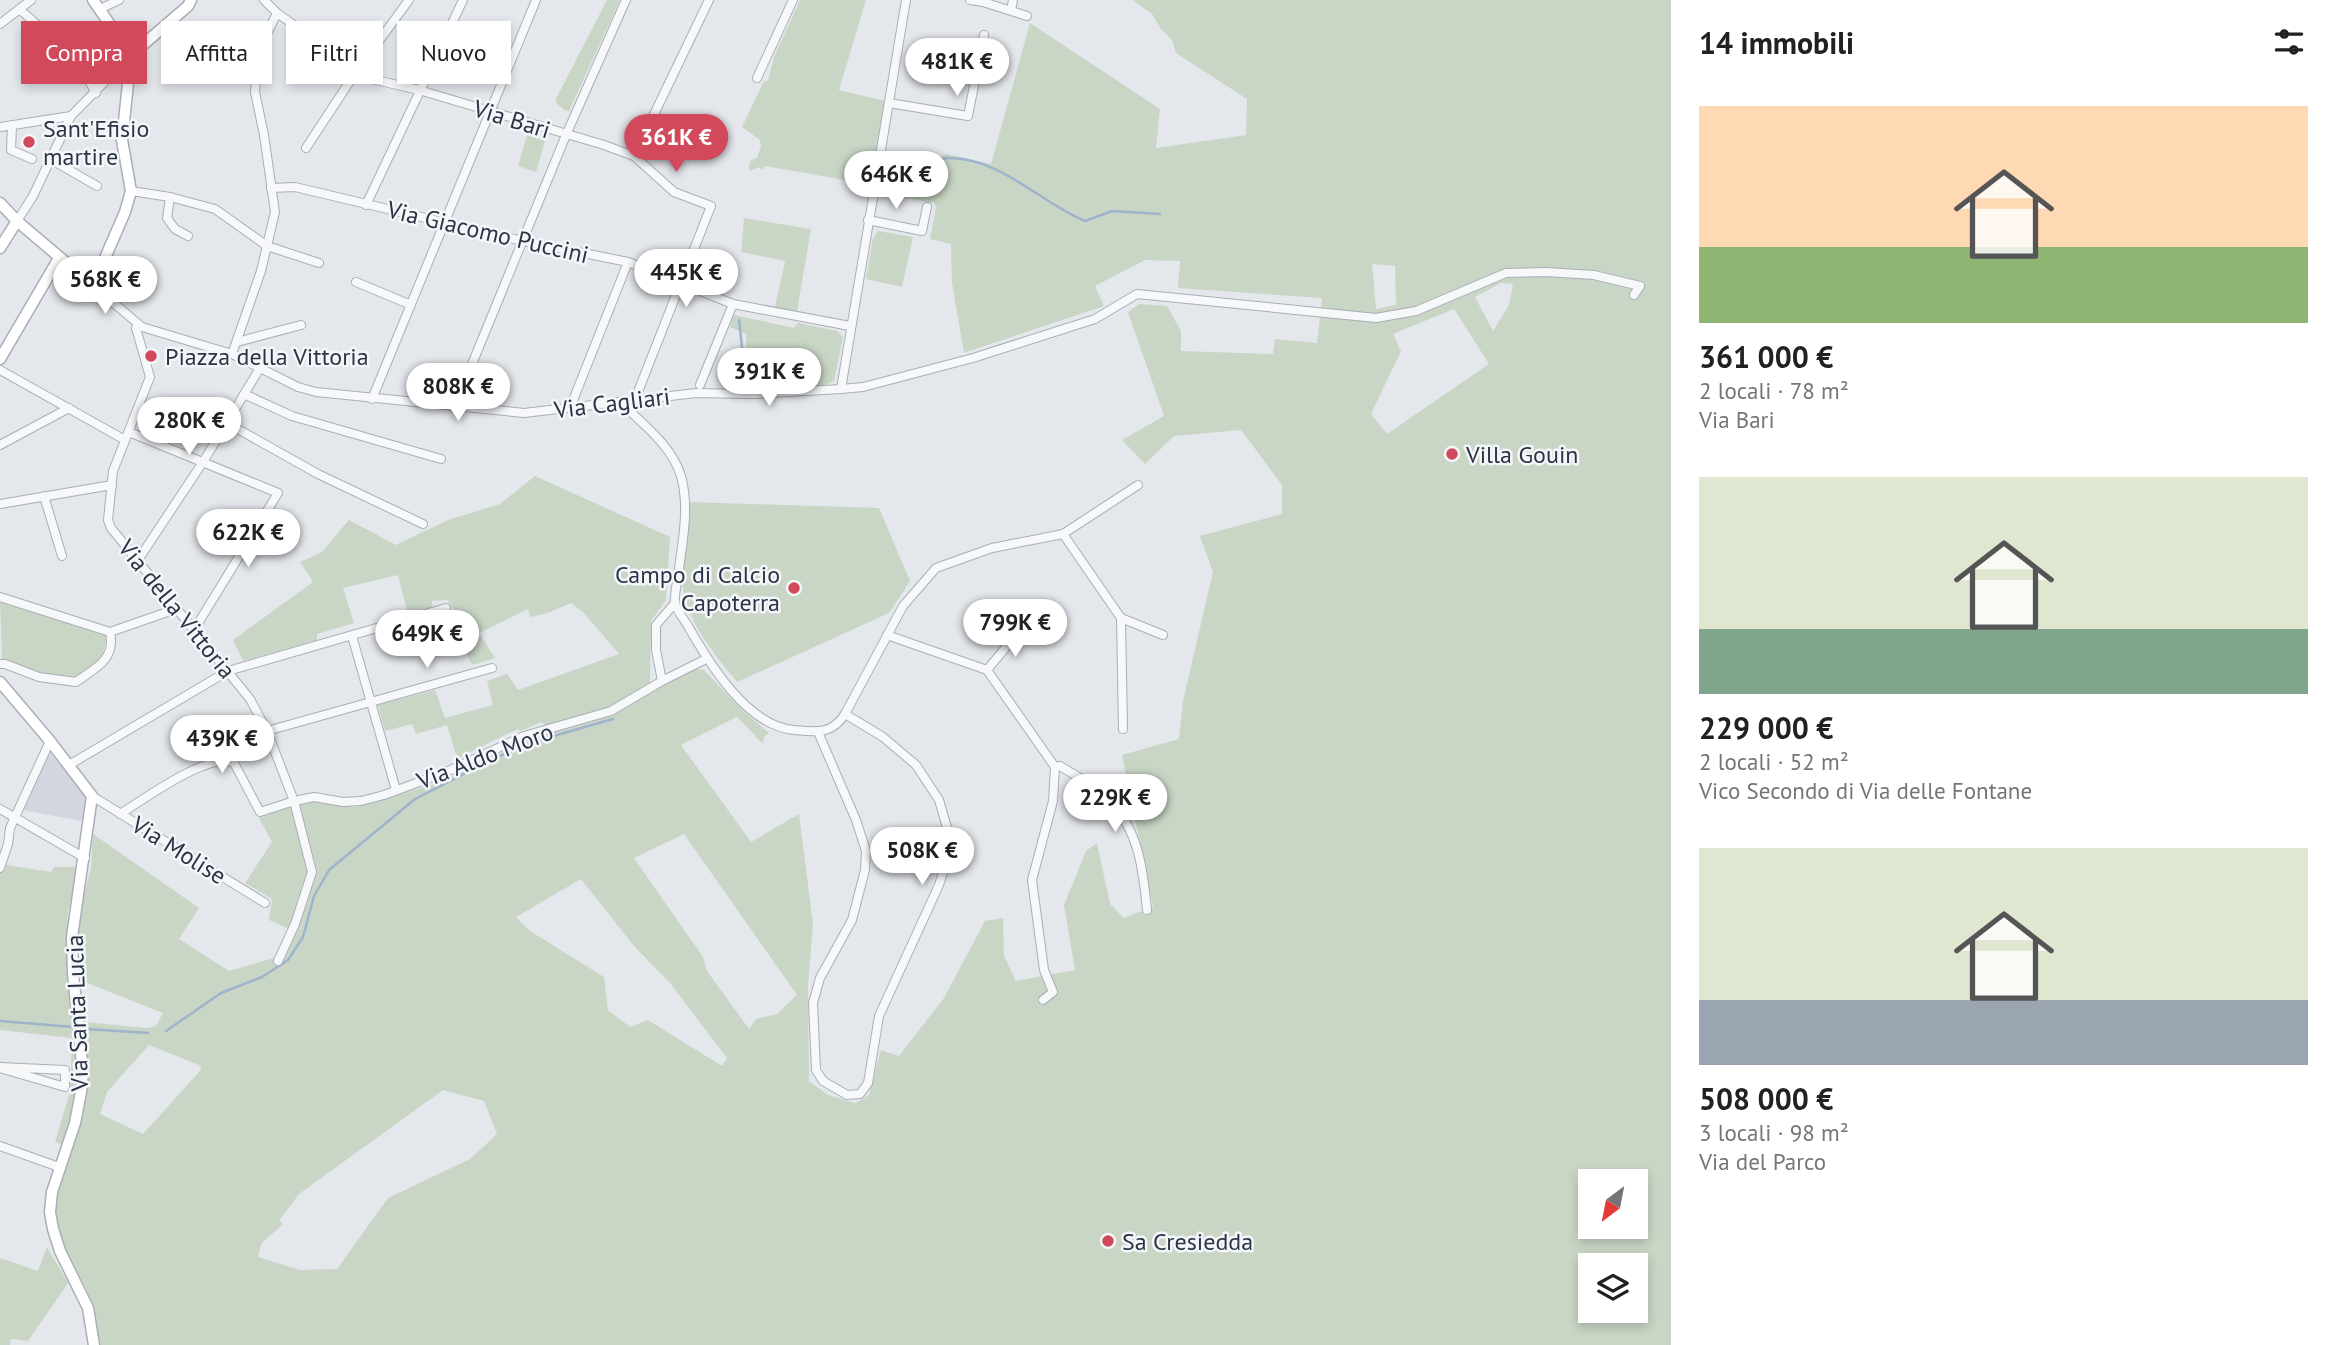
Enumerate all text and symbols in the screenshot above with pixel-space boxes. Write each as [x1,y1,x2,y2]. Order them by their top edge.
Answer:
chip: Compra [21,21,147,84]
chip: Affitta [161,21,272,84]
chip: Filtri [286,21,383,84]
chip: Nuovo [397,21,511,84]
text: 14 immobili [1699,23,1854,62]
icon: filters [2270,23,2308,61]
pin: 481K € [900,38,1014,98]
text: 481K € [921,46,993,75]
street label: Via Bari [469,92,554,145]
place label: Sant'Efisio martire [43,113,149,172]
pin: 361K € [619,114,733,174]
text: 361K € [640,122,712,151]
marker: Sant'Efisio martire [21,134,37,150]
icon: home [1941,151,2067,277]
pin: 646K € [839,152,953,211]
text: 646K € [860,159,932,188]
street label: Via Giacomo Puccini [383,194,592,270]
pin: 445K € [629,250,743,309]
pin: 568K € [48,256,162,316]
text: 445K € [650,257,722,286]
text: 568K € [69,264,141,293]
text: 361 000 € [1699,337,1833,376]
place label: Piazza della Vittoria [165,341,369,372]
marker: Piazza della Vittoria [143,348,159,364]
pin: 391K € [712,348,826,408]
text: 391K € [733,356,805,385]
pin: 808K € [401,364,515,423]
text: 808K € [422,371,494,400]
text: 2 locali · 78 m² [1699,376,1849,405]
street label: Via Cagliari [551,381,672,426]
pin: 280K € [132,398,246,457]
text: 280K € [153,405,225,434]
text: Via Bari [1699,405,1775,434]
place label: Villa Gouin [1465,439,1578,470]
marker: Villa Gouin [1444,446,1460,462]
pin: 622K € [191,510,305,569]
text: 622K € [212,517,284,546]
icon: home [1941,522,2067,648]
street label: Via della Vittoria [111,532,243,685]
place label: Campo di Calcio Capoterra [615,559,780,618]
marker: Campo di Calcio Capoterra [786,580,802,596]
pin: 799K € [958,600,1072,659]
text: 799K € [979,607,1051,636]
pin: 649K € [370,610,484,670]
text: 649K € [391,618,463,647]
text: 229 000 € [1699,708,1833,747]
pin: 439K € [165,716,279,775]
street label: Via Aldo Moro [411,716,558,797]
text: 439K € [186,723,258,752]
text: 2 locali · 52 m² [1699,747,1849,776]
pin: 229K € [1058,774,1172,834]
text: Vico Secondo di Via delle Fontane [1699,776,2032,805]
text: 229K € [1079,782,1151,811]
street label: Via Molise [125,808,232,891]
pin: 508K € [865,828,979,887]
text: 508K € [886,835,958,864]
icon: home [1941,893,2067,1019]
street label: Via Santa Lucia [59,934,95,1093]
text: 508 000 € [1699,1079,1833,1118]
text: 3 locali · 98 m² [1699,1118,1849,1147]
text: Via del Parco [1699,1147,1826,1176]
north arrow [1578,1169,1648,1239]
map controls [1578,1169,1648,1323]
place label: Sa Cresiedda [1122,1226,1253,1257]
marker: Sa Cresiedda [1100,1233,1116,1249]
button: layers [1578,1253,1648,1323]

